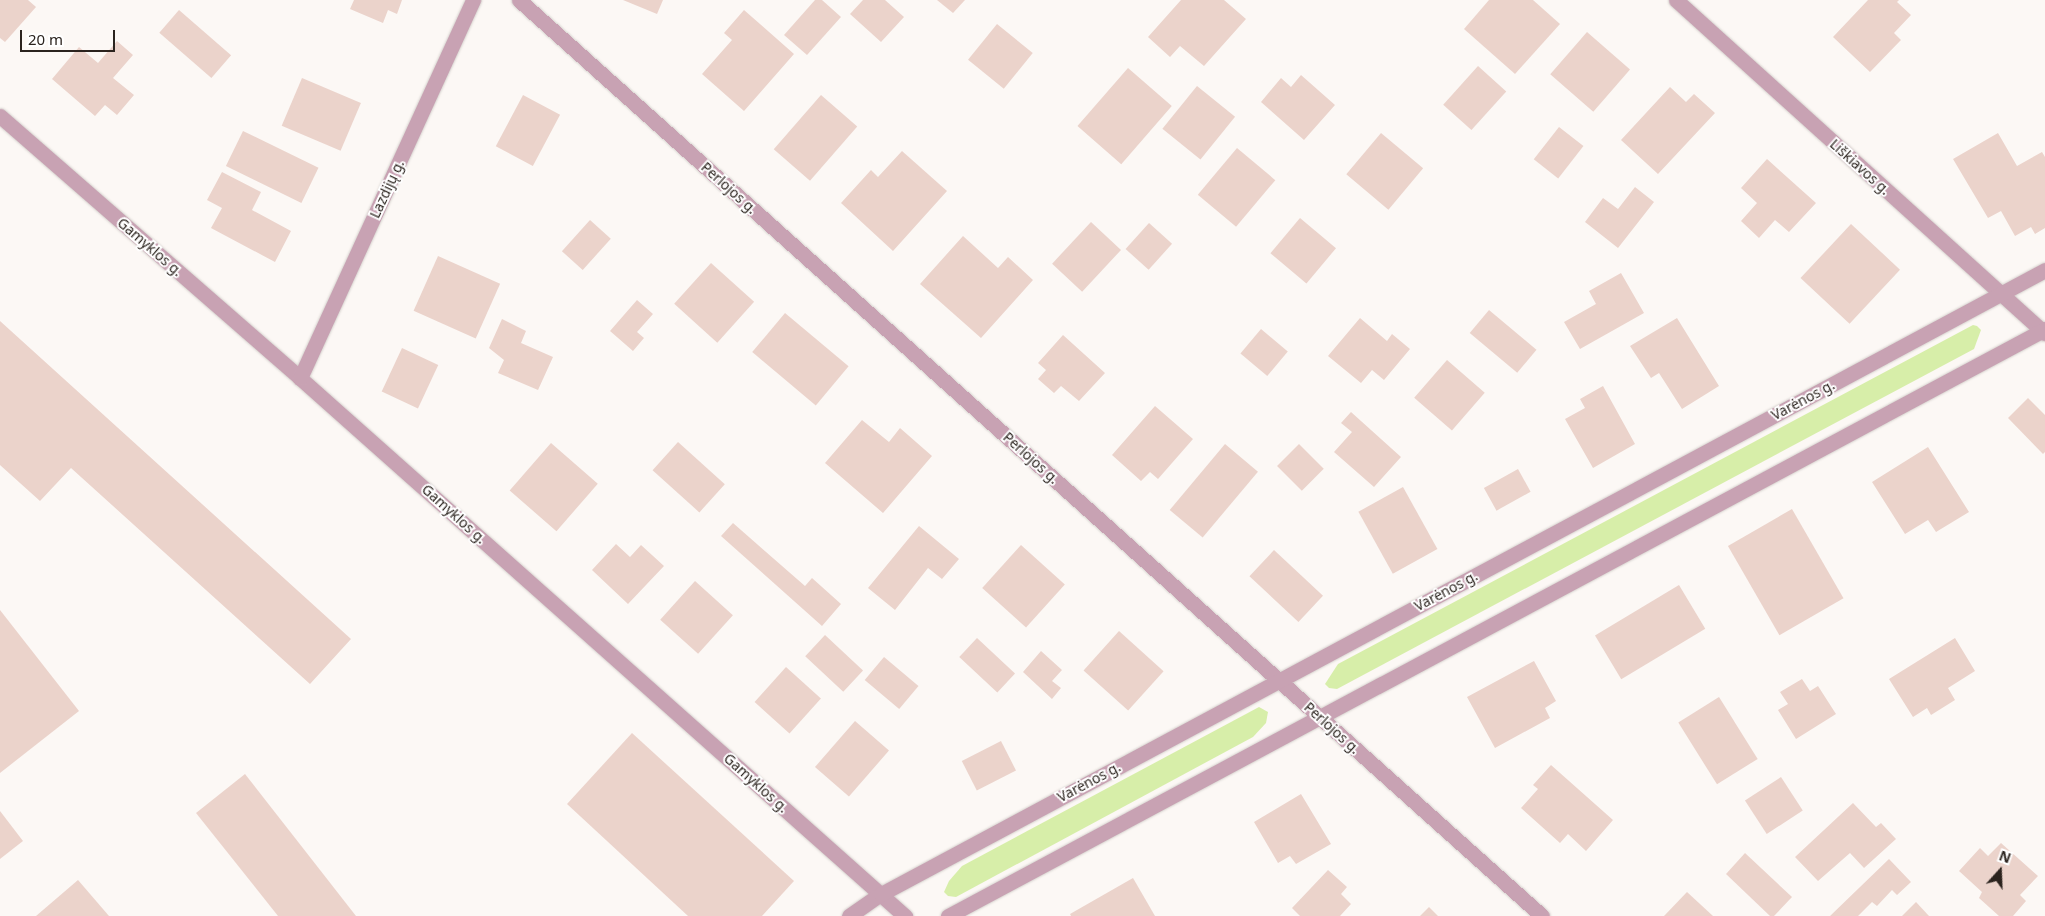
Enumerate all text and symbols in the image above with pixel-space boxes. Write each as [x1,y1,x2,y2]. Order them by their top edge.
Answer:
scale bar [22,20,118,52]
text: 20 m [28,29,63,49]
street label: Liškiavos g. [1827,136,1893,198]
street label: Lazdijų g. [366,157,408,221]
street label: Perlojos g. [698,159,760,217]
street label: Gamyklos g. [114,214,186,280]
street label: Varėnos g. [1769,376,1837,424]
street label: Perlojos g. [1000,429,1062,487]
street label: Gamyklos g. [418,481,490,547]
street label: Varėnos g. [1412,567,1480,615]
street label: Perlojos g. [1301,699,1363,757]
street label: Gamyklos g. [720,750,792,816]
street label: Varėnos g. [1055,758,1123,806]
north arrow [1975,846,2025,896]
text: N [1997,846,2014,867]

